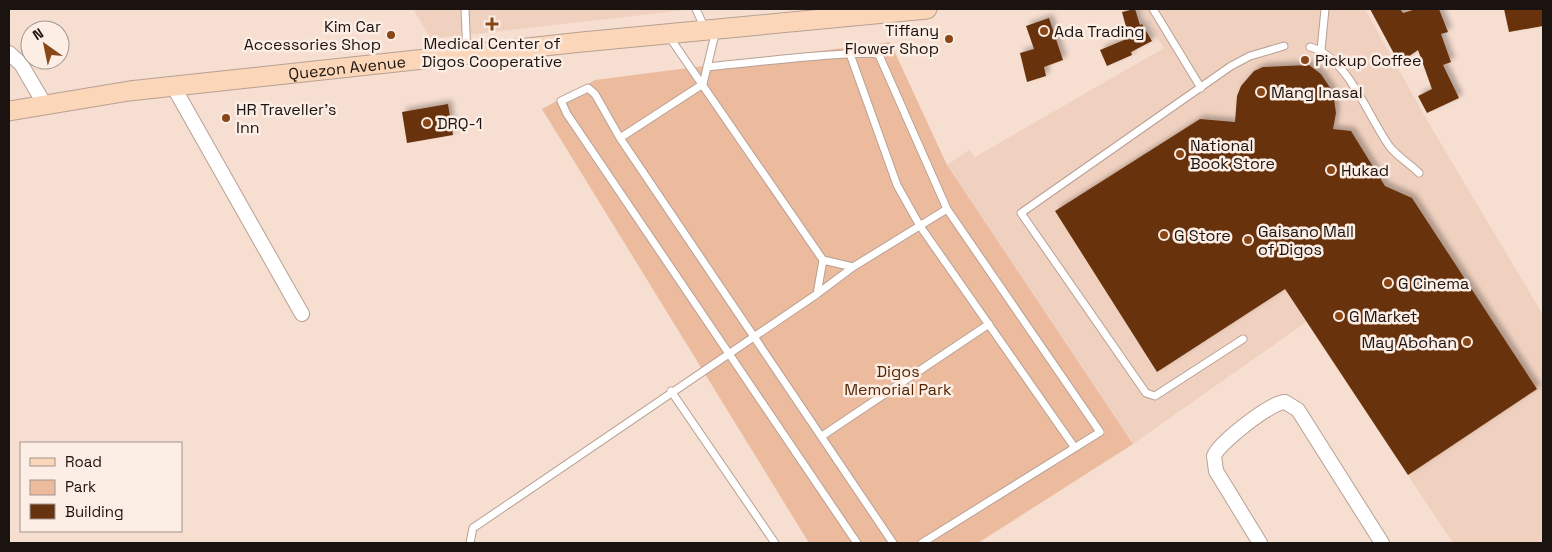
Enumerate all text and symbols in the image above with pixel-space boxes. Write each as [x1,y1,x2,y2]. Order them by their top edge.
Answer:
place label: Kim Car Accessories Shop [244,16,381,55]
marker: Medical Center of Digos Cooperative [485,17,499,31]
north arrow [20,20,70,70]
place label: Tiffany Flower Shop [845,20,939,59]
place label: Ada Trading [1054,21,1145,42]
text: N [29,24,47,44]
marker: Ada Trading [1038,25,1050,37]
marker: Kim Car Accessories Shop [385,29,397,41]
place label: Medical Center of Digos Cooperative [422,33,562,72]
marker: Tiffany Flower Shop [943,33,955,45]
place label: Pickup Coffee [1315,50,1422,71]
street label: Quezon Avenue [287,51,407,84]
marker: Pickup Coffee [1299,54,1311,66]
place label: Mang Inasal [1271,82,1363,103]
marker: Mang Inasal [1255,86,1267,98]
place label: HR Traveller's Inn [236,99,337,138]
marker: HR Traveller's Inn [220,112,232,124]
place label: DRQ-1 [437,113,482,134]
marker: DRQ-1 [421,117,433,129]
place label: National Book Store [1190,135,1275,174]
marker: National Book Store [1174,148,1186,160]
place label: Hukad [1341,160,1389,181]
marker: Hukad [1325,164,1337,176]
place label: Gaisano Mall of Digos [1258,221,1354,260]
place label: G Store [1174,225,1231,246]
marker: G Store [1158,229,1170,241]
marker: Gaisano Mall of Digos [1242,234,1254,246]
place label: G Cinema [1398,273,1469,294]
marker: G Cinema [1382,277,1394,289]
place label: G Market [1349,306,1417,327]
marker: G Market [1333,310,1345,322]
place label: May Abohan [1361,332,1457,353]
marker: May Abohan [1461,336,1473,348]
park label: Digos Memorial Park [844,361,952,400]
legend [20,442,182,532]
text: Road [65,452,102,471]
text: Park [65,477,96,496]
text: Building [65,502,124,521]

